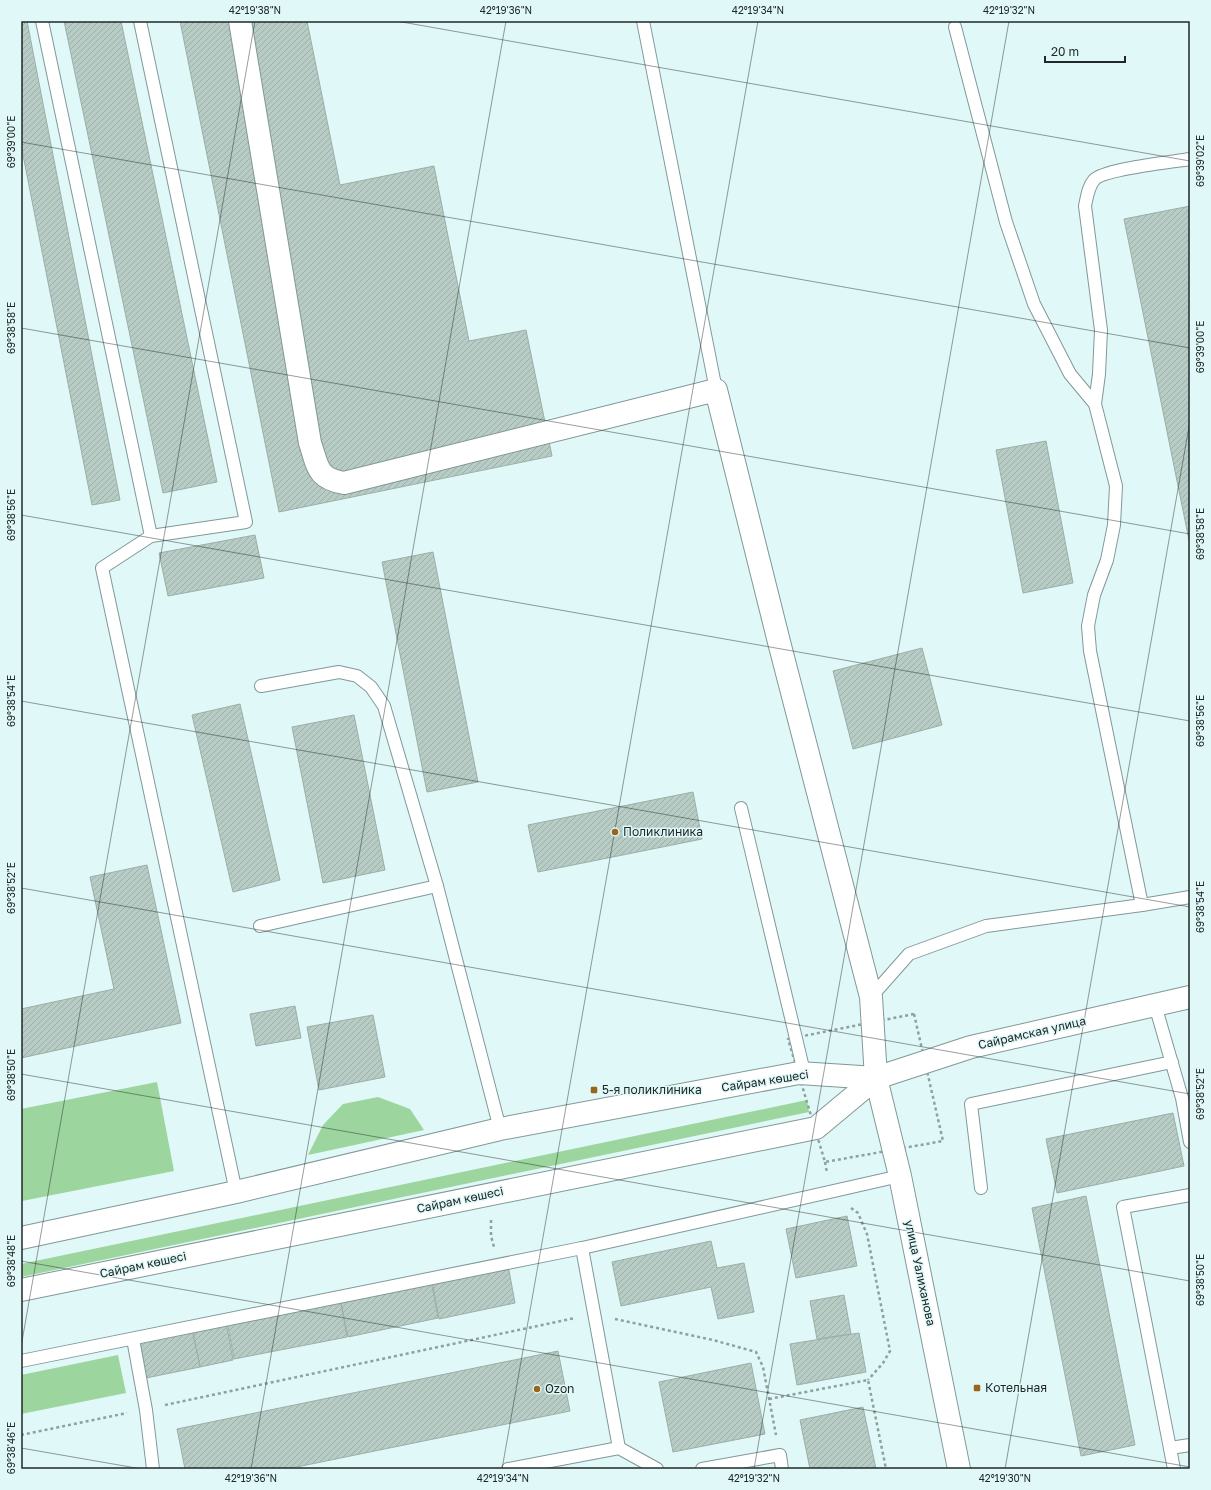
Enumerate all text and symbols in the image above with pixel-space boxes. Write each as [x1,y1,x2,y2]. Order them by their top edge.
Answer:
text: 42°19'38"N [229,4,281,16]
text: 42°19'36"N [480,4,532,16]
text: 42°19'34"N [732,4,784,16]
text: 42°19'32"N [983,4,1035,16]
scale bar [1045,38,1125,64]
text: 20 m [1051,44,1079,59]
text: 69°39'00"E [5,116,17,168]
text: 69°39'02"E [1194,135,1206,187]
text: 69°38'58"E [5,302,17,354]
text: 69°39'00"E [1194,321,1206,373]
text: 69°38'56"E [5,489,17,541]
text: 69°38'58"E [1194,508,1206,560]
text: 69°38'54"E [5,675,17,727]
text: 69°38'56"E [1194,695,1206,747]
place label: Поликлиника [623,824,703,839]
marker: Поликлиника [610,827,620,837]
text: 69°38'52"E [5,862,17,914]
text: 69°38'54"E [1194,881,1206,933]
street label: Сайрамская улица [977,1013,1087,1052]
text: 69°38'50"E [5,1049,17,1101]
street label: Сайрам көшесі [720,1066,810,1095]
text: 69°38'52"E [1194,1068,1206,1120]
place label: 5-я поликлиника [602,1082,702,1097]
marker: 5-я поликлиника [589,1085,599,1095]
street label: Сайрам көшесі [415,1183,505,1216]
street label: улица Уалиханова [902,1219,939,1327]
text: 69°38'48"E [5,1235,17,1287]
street label: Сайрам көшесі [98,1248,188,1281]
text: 69°38'50"E [1194,1254,1206,1306]
place label: Котельная [985,1380,1047,1395]
place label: Ozon [545,1381,574,1396]
marker: Котельная [972,1383,982,1393]
marker: Ozon [532,1384,542,1394]
text: 69°38'46"E [5,1422,17,1474]
text: 42°19'36"N [225,1472,277,1484]
text: 42°19'34"N [477,1472,529,1484]
text: 42°19'32"N [728,1472,780,1484]
text: 42°19'30"N [979,1472,1031,1484]

